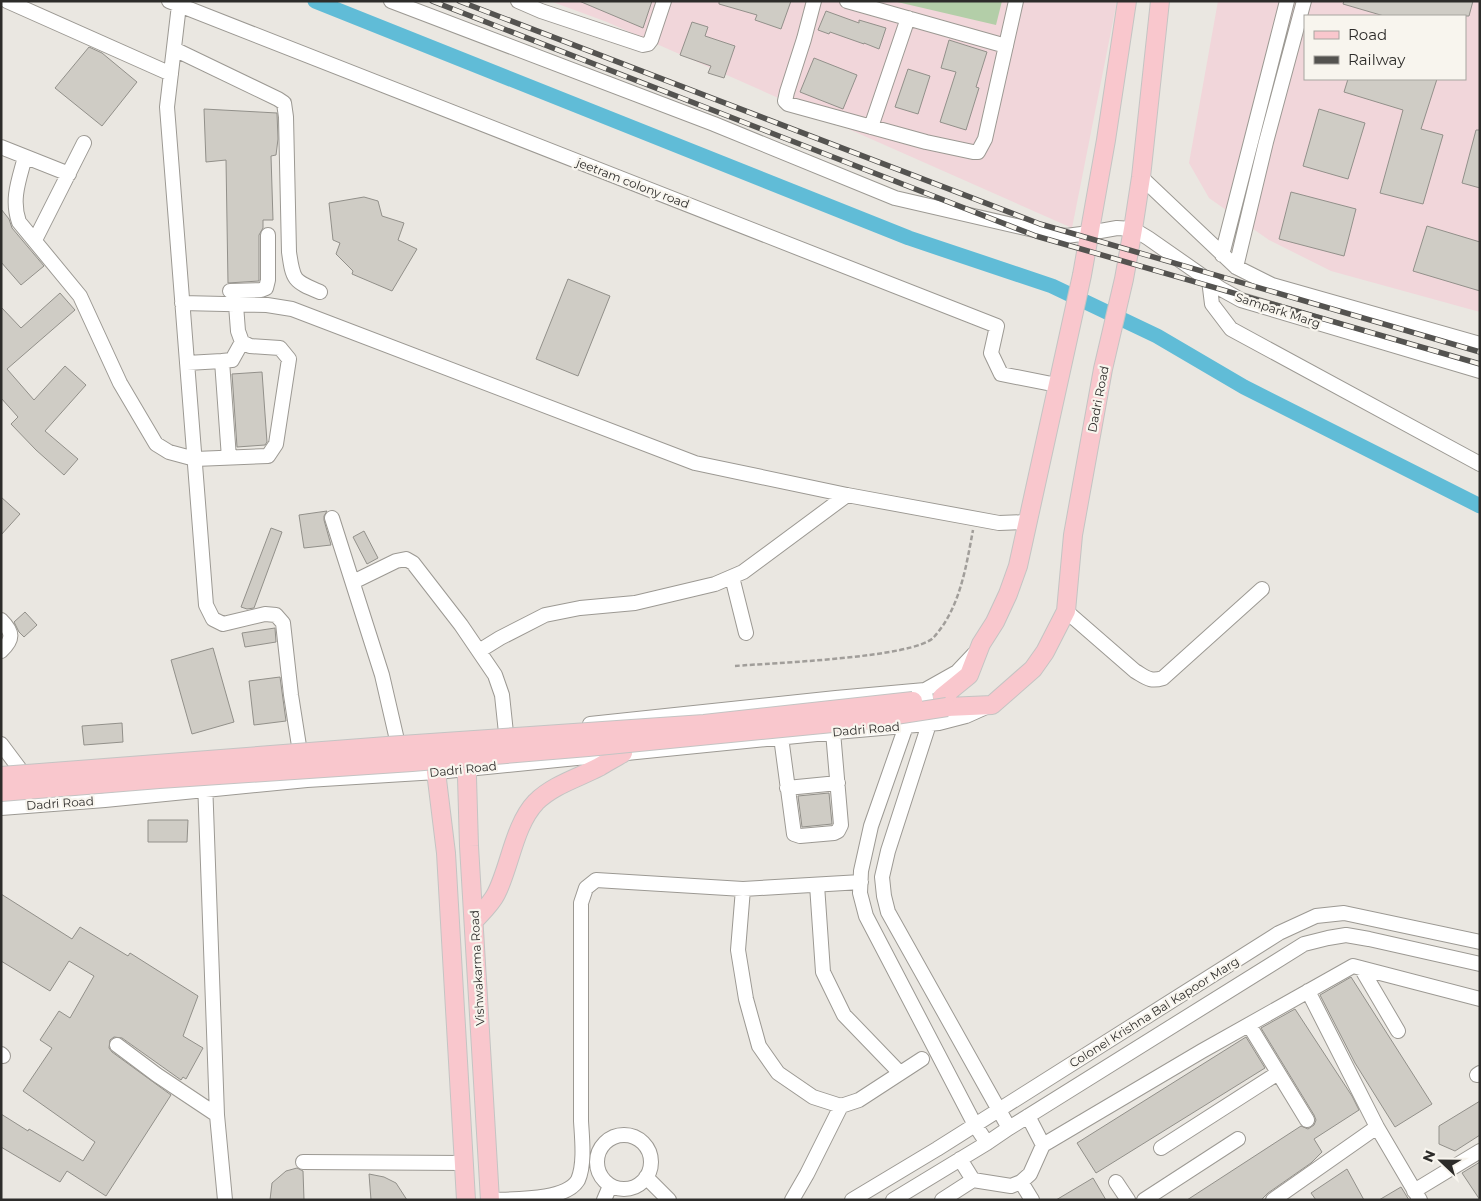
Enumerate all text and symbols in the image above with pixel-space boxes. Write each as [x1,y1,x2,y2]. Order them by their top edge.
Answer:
legend [1304,15,1466,80]
text: Road [1348,25,1387,44]
text: Railway [1348,50,1406,69]
street label: jeetram colony road [573,154,692,211]
street label: Sampark Marg [1233,289,1323,331]
street label: Dadri Road [1084,364,1112,434]
street label: Dadri Road [832,719,900,739]
street label: Dadri Road [429,758,497,780]
street label: Dadri Road [26,793,94,813]
street label: Vishwakarma Road [466,910,488,1026]
street label: Colonel Krishna Bal Kapoor Marg [1066,953,1242,1071]
north arrow [1416,1136,1466,1186]
text: N [1418,1148,1439,1165]

